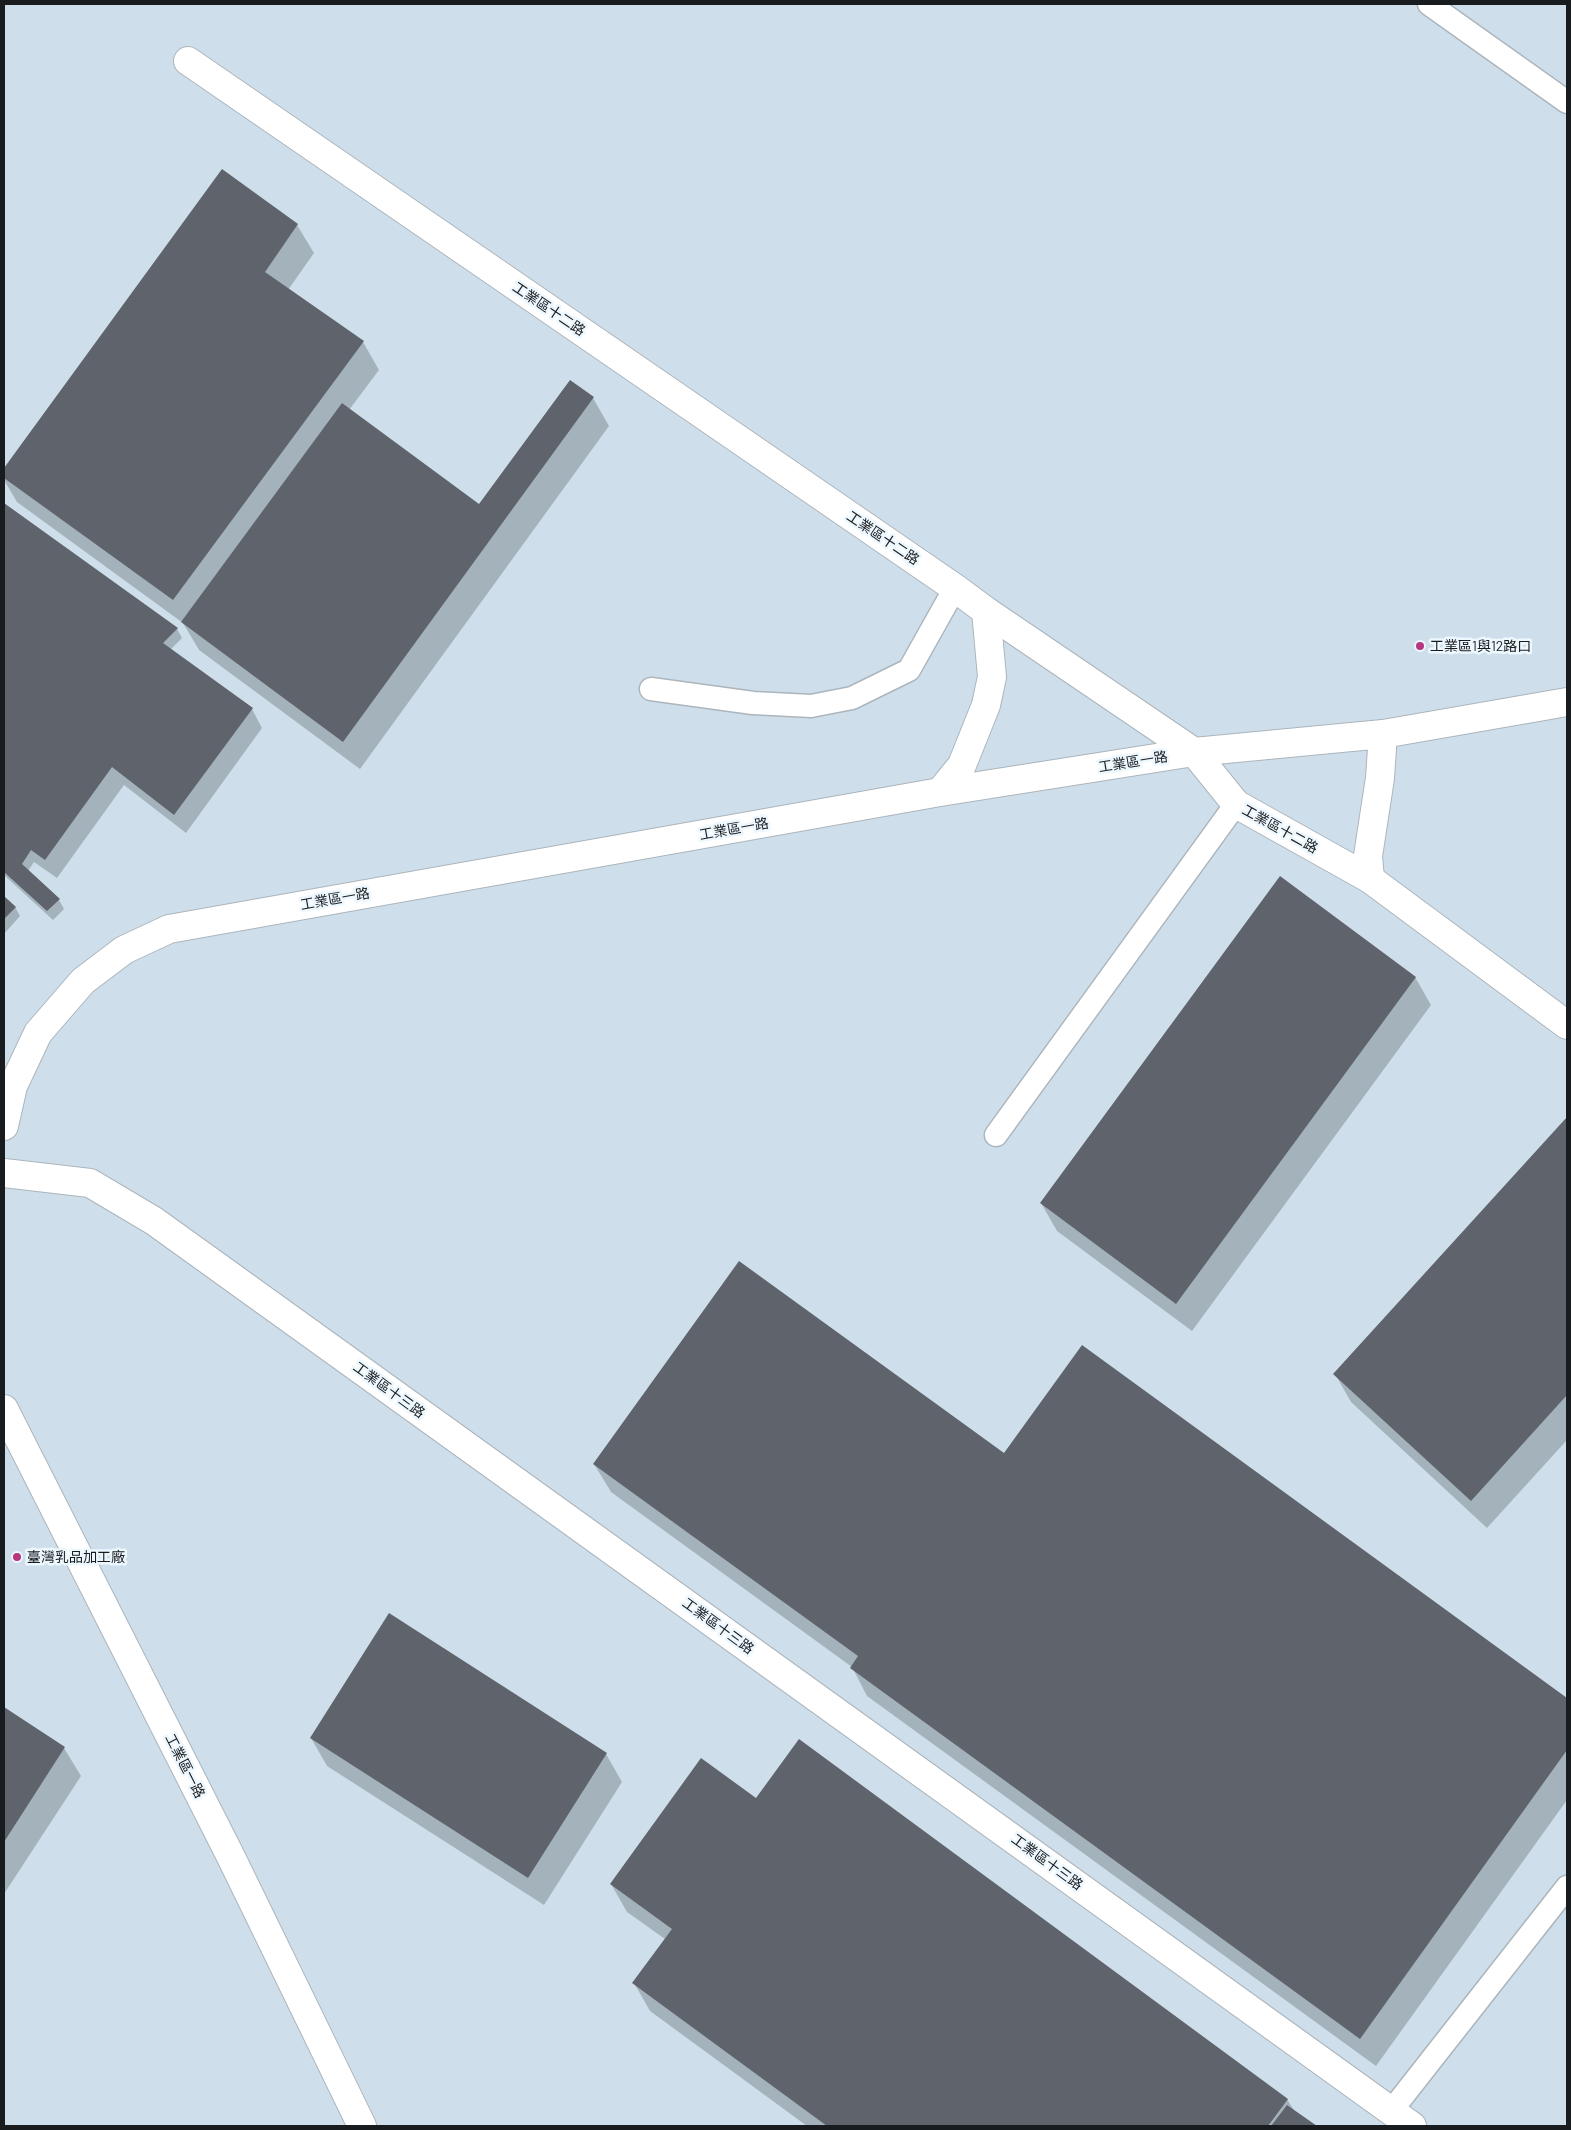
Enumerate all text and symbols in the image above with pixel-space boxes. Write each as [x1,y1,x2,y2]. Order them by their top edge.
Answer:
street label: 工業區十二路 [509,279,589,339]
street label: 工業區十二路 [843,508,923,568]
place label: 工業區1與12路口 [1430,638,1531,654]
marker: 工業區1與12路口 [1414,640,1426,652]
street label: 工業區一路 [1097,748,1169,776]
street label: 工業區十二路 [1239,801,1321,857]
street label: 工業區一路 [698,815,770,843]
street label: 工業區一路 [299,885,371,913]
street label: 工業區十三路 [350,1359,428,1421]
place label: 臺灣乳品加工廠 [27,1549,125,1565]
marker: 臺灣乳品加工廠 [11,1551,23,1563]
street label: 工業區十三路 [679,1595,757,1657]
street label: 工業區一路 [162,1731,208,1801]
street label: 工業區十三路 [1008,1831,1086,1893]

